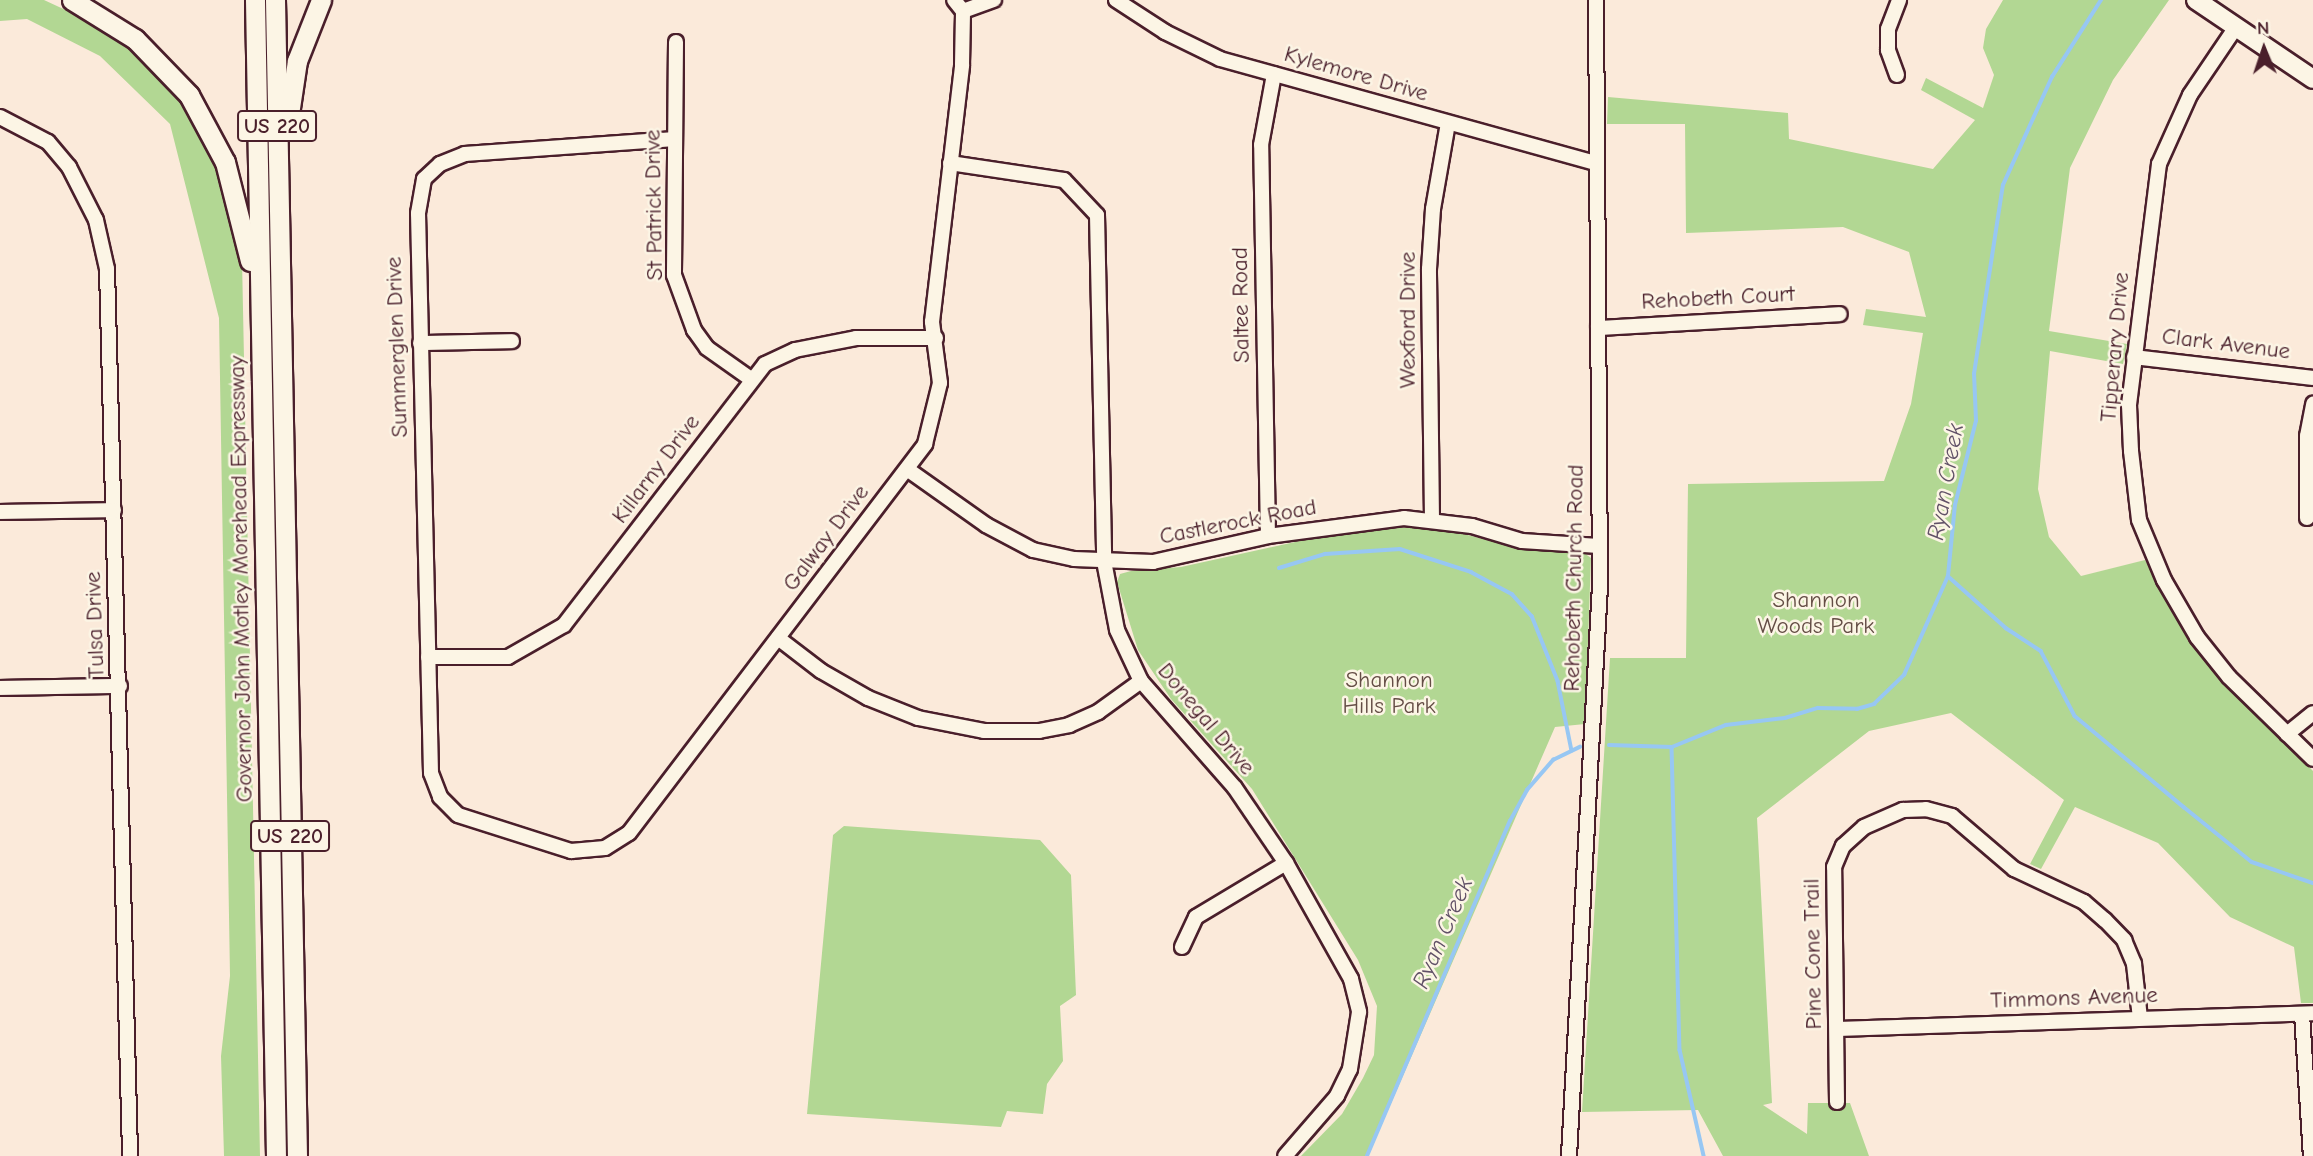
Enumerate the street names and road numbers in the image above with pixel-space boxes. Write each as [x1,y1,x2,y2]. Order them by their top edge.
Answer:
street label: Kylemore Drive [1281,40,1431,108]
road number: US 220 [237,108,317,144]
street label: St Patrick Drive [639,129,669,281]
street label: Saltee Road [1226,247,1256,363]
street label: Wexford Drive [1394,252,1422,388]
street label: Summerglen Drive [380,256,414,438]
street label: Tipperary Drive [2095,271,2135,423]
street label: Rehobeth Court [1641,280,1795,316]
street label: Clark Avenue [2160,322,2292,366]
street label: Governor John Motley Morehead Expressway [223,355,259,803]
street label: Killarny Drive [606,409,706,529]
street label: Rehobeth Church Road [1558,464,1590,692]
street label: Galway Drive [777,479,875,597]
street label: Castlerock Road [1157,493,1319,551]
street label: Tulsa Drive [79,571,111,679]
street label: Donegal Drive [1151,658,1261,780]
road number: US 220 [250,818,330,854]
street label: Pine Cone Trail [1798,878,1828,1030]
street label: Timmons Avenue [1990,981,2158,1015]

